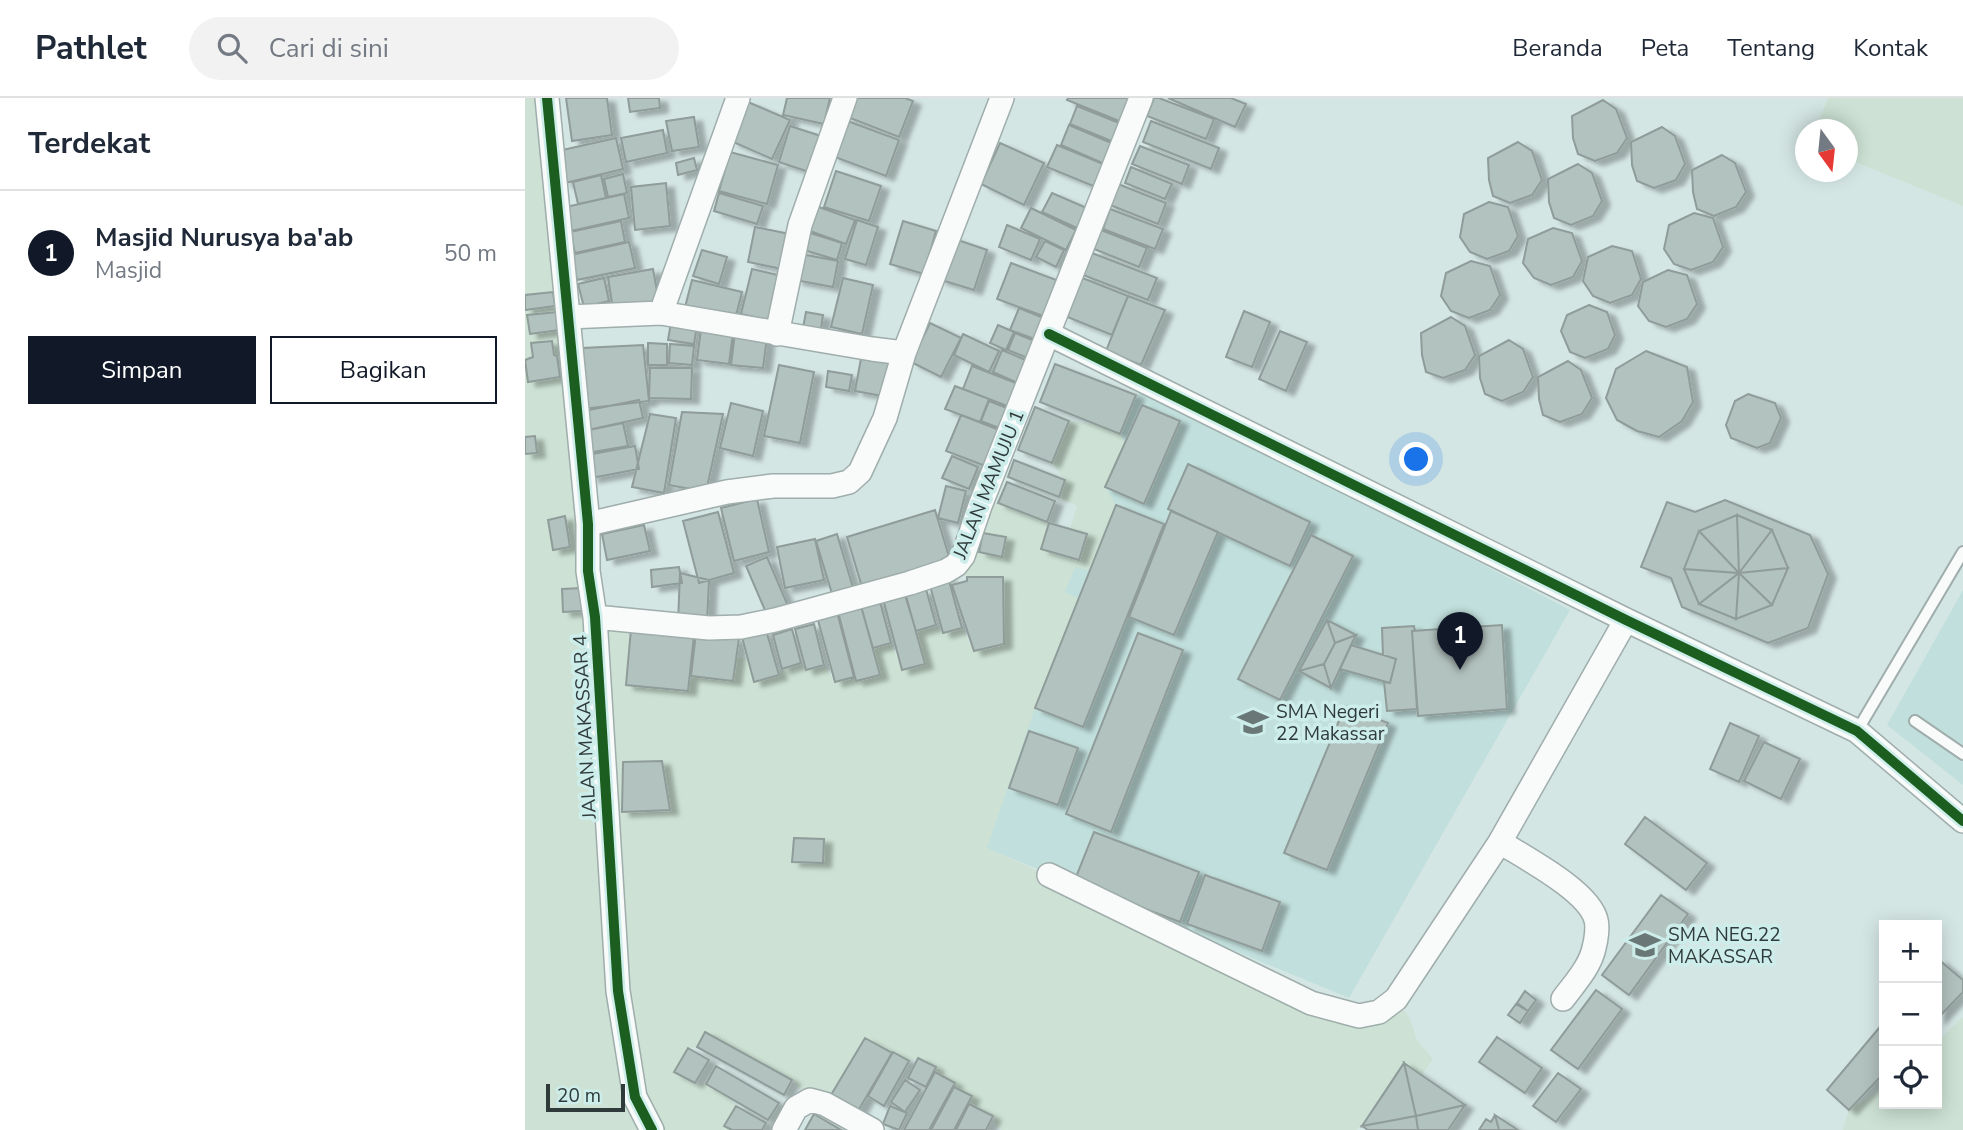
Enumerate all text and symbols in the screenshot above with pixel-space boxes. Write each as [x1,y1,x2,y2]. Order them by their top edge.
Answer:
search box [189,17,679,80]
text: Pathlet [35,26,147,71]
icon: search [213,29,251,67]
text: Cari di sini [269,31,389,66]
text: Beranda [1512,32,1603,64]
text: Peta [1641,32,1689,64]
text: Tentang [1727,32,1815,64]
text: Kontak [1853,32,1928,64]
north arrow [1795,119,1858,182]
text: Terdekat [28,123,150,164]
text: Masjid Nurusya ba'ab [95,220,353,255]
text: 1 [44,238,58,269]
text: 50 m [444,238,497,269]
text: Masjid [95,255,162,286]
button: Simpan [28,336,256,404]
button: Bagikan [270,336,497,404]
street label: JALAN MAMUJU 1 [947,406,1031,564]
your location [1399,442,1433,476]
pin: 1 [1437,612,1483,670]
street label: JALAN MAKASSAR 4 [567,634,603,821]
place label: SMA Negeri 22 Makassar [1276,699,1385,747]
school or university icon: SMA Negeri 22 Makassar [1236,705,1270,739]
map controls [1879,920,1942,1109]
button: + [1879,920,1942,983]
place label: SMA NEG.22 MAKASSAR [1668,922,1781,970]
school or university icon: SMA NEG.22 MAKASSAR [1628,928,1662,962]
button: − [1879,983,1942,1046]
button: locate [1879,1046,1942,1109]
scale bar [546,1081,625,1113]
text: 20 m [557,1083,601,1109]

